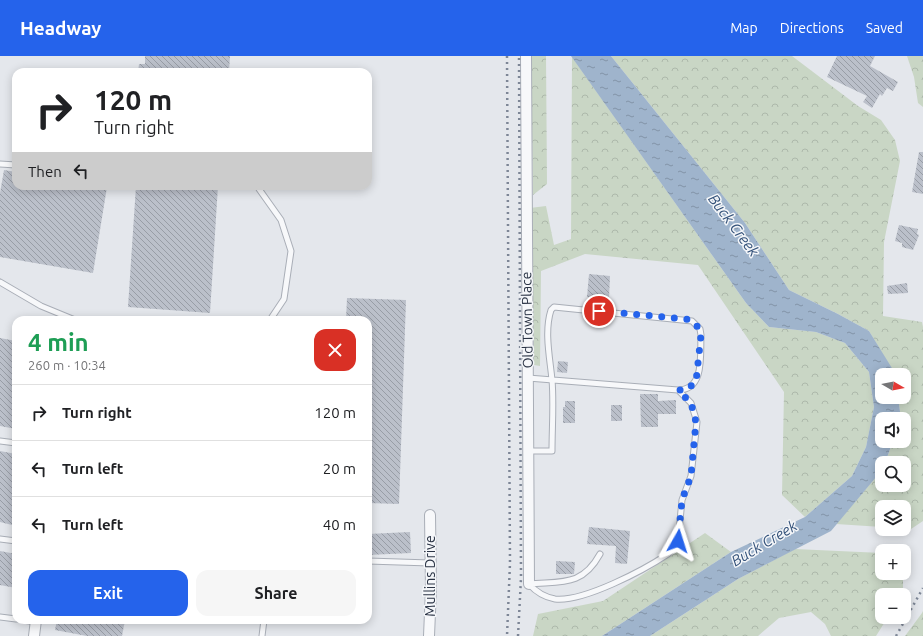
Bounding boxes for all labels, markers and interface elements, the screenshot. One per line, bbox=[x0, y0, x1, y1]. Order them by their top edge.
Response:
text: Headway bbox=[20, 17, 101, 39]
text: Map bbox=[730, 20, 758, 36]
text: Directions bbox=[780, 20, 844, 36]
text: Saved bbox=[866, 20, 903, 36]
icon: right bbox=[28, 84, 80, 136]
text: 120 m bbox=[94, 84, 172, 115]
text: Turn right bbox=[94, 117, 174, 137]
icon: left bbox=[70, 160, 92, 182]
text: Then bbox=[28, 163, 62, 180]
water label: Buck Creek bbox=[705, 191, 763, 260]
street label: Old Town Place bbox=[518, 271, 536, 369]
pin bbox=[582, 294, 616, 328]
icon: arrive bbox=[588, 300, 610, 322]
text: 4 min bbox=[28, 329, 89, 356]
button: close bbox=[314, 329, 356, 371]
text: 260 m · 10:34 bbox=[28, 358, 106, 372]
north arrow bbox=[875, 368, 911, 404]
map controls bbox=[875, 368, 911, 624]
icon: right bbox=[28, 402, 50, 424]
text: Turn right bbox=[62, 404, 132, 421]
text: 120 m bbox=[314, 404, 356, 421]
button: sound bbox=[875, 412, 911, 448]
button: search bbox=[875, 456, 911, 492]
icon: left bbox=[28, 458, 50, 480]
text: Turn left bbox=[62, 460, 123, 477]
text: 20 m bbox=[323, 460, 356, 477]
button: layers bbox=[875, 500, 911, 536]
icon: left bbox=[28, 514, 50, 536]
text: Turn left bbox=[62, 516, 123, 533]
text: 40 m bbox=[323, 516, 356, 533]
water label: Buck Creek bbox=[728, 517, 800, 569]
position arrow bbox=[657, 520, 699, 562]
street label: Mullins Drive bbox=[422, 535, 438, 617]
button: + bbox=[875, 544, 911, 580]
button: Exit bbox=[28, 570, 188, 616]
button: Share bbox=[196, 570, 356, 616]
button: − bbox=[875, 588, 911, 624]

